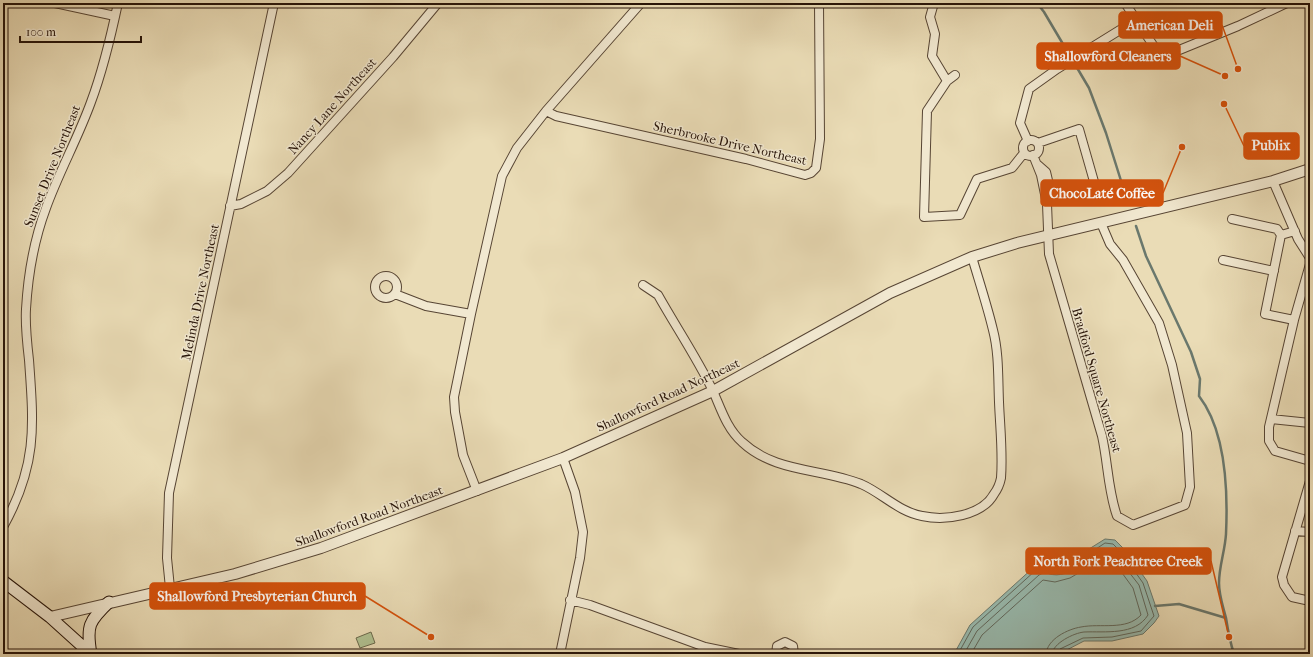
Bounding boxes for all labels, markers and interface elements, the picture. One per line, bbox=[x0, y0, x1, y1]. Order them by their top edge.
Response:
callout: American Deli bbox=[1119, 12, 1222, 38]
text: American Deli bbox=[1126, 17, 1214, 34]
scale bar bbox=[20, 18, 141, 44]
text: 100 m bbox=[26, 25, 56, 39]
callout: Shallowford Cleaners bbox=[1037, 43, 1180, 69]
text: Shallowford Cleaners bbox=[1045, 48, 1172, 65]
street label: Nancy Lane Northeast bbox=[285, 54, 379, 157]
street label: Sunset Drive Northeast bbox=[21, 102, 83, 229]
street label: Sherbrooke Drive Northeast bbox=[652, 118, 808, 168]
callout: Publix bbox=[1244, 133, 1299, 159]
text: Publix bbox=[1252, 137, 1291, 154]
callout: ChocoLaté Coffee bbox=[1041, 180, 1163, 206]
text: ChocoLaté Coffee bbox=[1049, 185, 1155, 202]
street label: Melinda Drive Northeast bbox=[178, 222, 222, 362]
street label: Bradford Square Northeast bbox=[1069, 306, 1125, 454]
street label: Shallowford Road Northeast bbox=[594, 355, 742, 435]
street label: Shallowford Road Northeast bbox=[293, 482, 445, 550]
callout: North Fork Peachtree Creek bbox=[1026, 548, 1211, 574]
text: North Fork Peachtree Creek bbox=[1033, 553, 1203, 570]
callout: Shallowford Presbyterian Church bbox=[150, 583, 365, 609]
text: Shallowford Presbyterian Church bbox=[157, 588, 358, 605]

